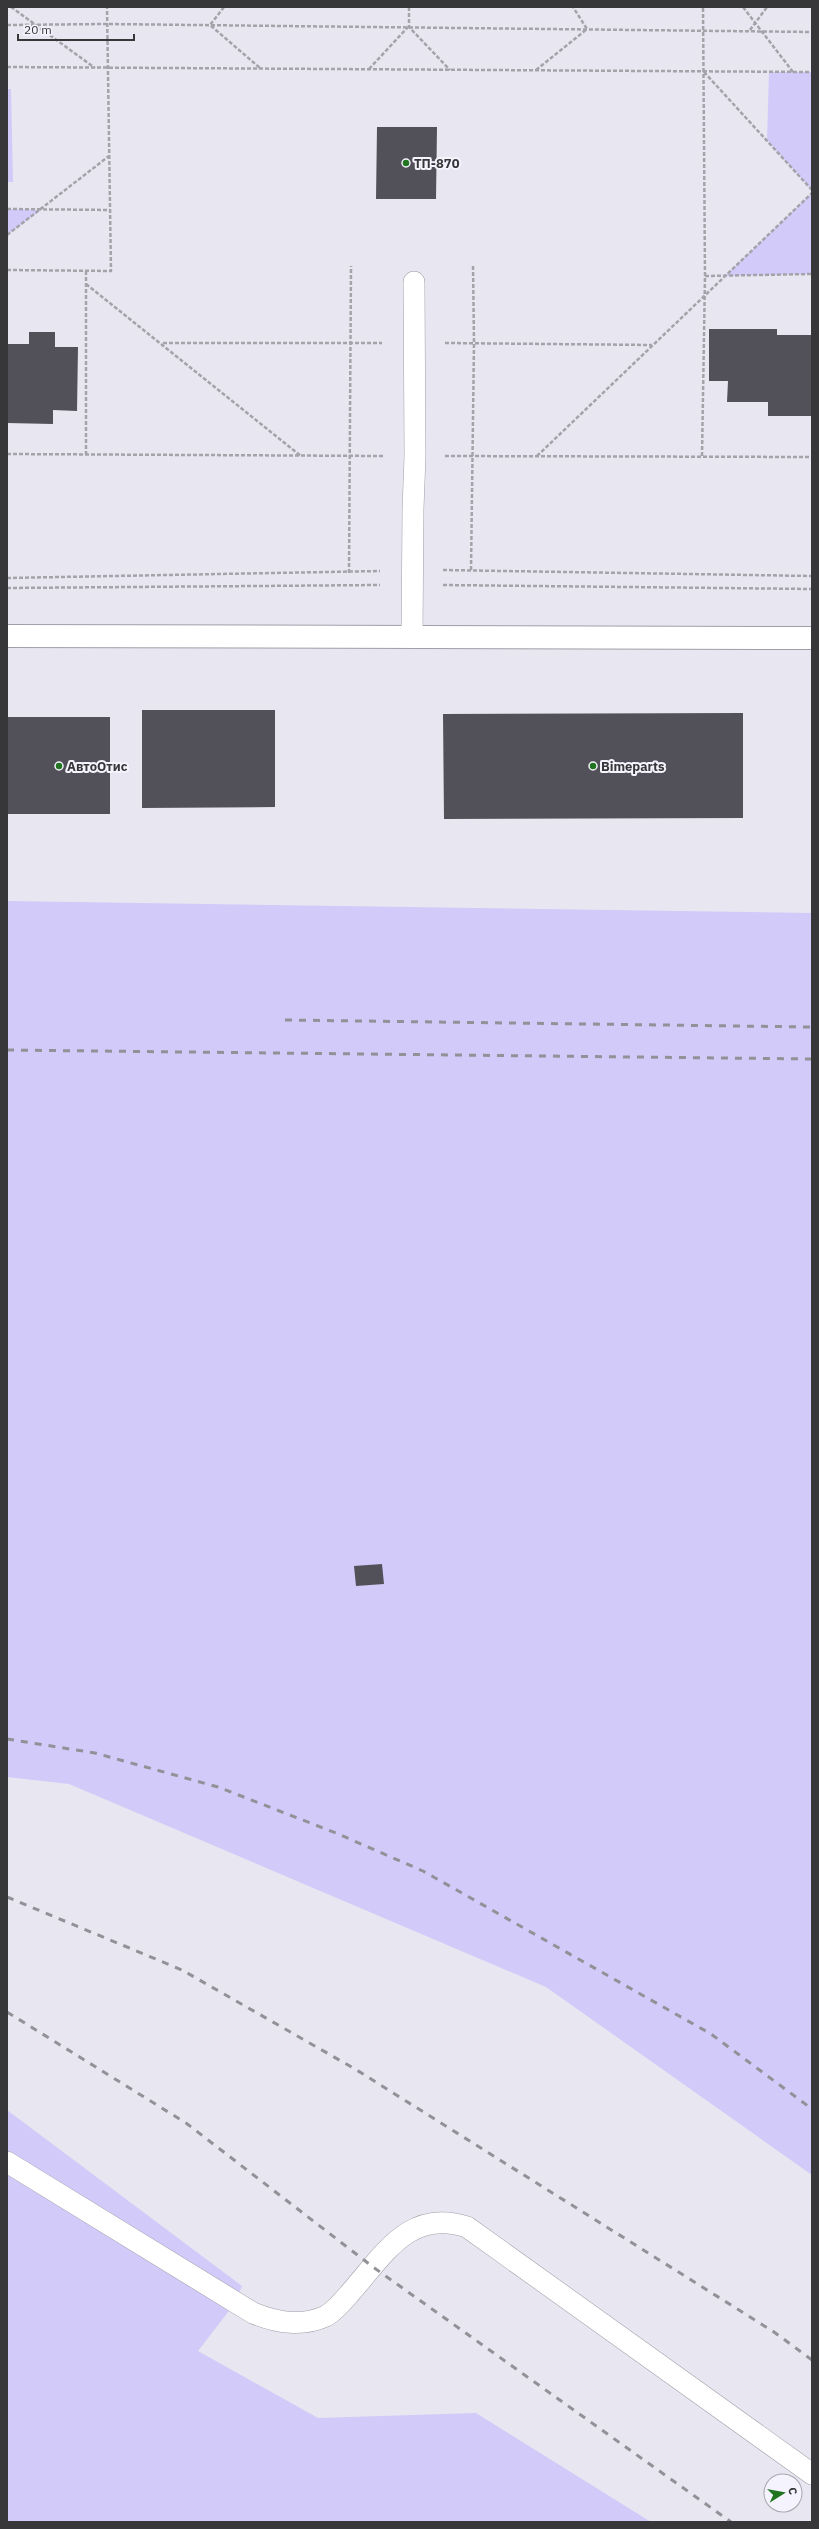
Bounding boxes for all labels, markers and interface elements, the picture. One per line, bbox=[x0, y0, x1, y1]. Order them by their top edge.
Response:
scale bar bbox=[18, 16, 134, 42]
text: 20 m bbox=[24, 22, 52, 37]
place label: ТП-870 bbox=[414, 155, 460, 172]
marker: ТП-870 bbox=[401, 158, 411, 168]
place label: АвтоОтис bbox=[67, 758, 128, 775]
place label: Bimeparts bbox=[601, 758, 665, 775]
marker: АвтоОтис bbox=[54, 761, 64, 771]
marker: Bimeparts bbox=[588, 761, 598, 771]
north arrow bbox=[763, 2473, 803, 2513]
text: С bbox=[785, 2486, 800, 2496]

